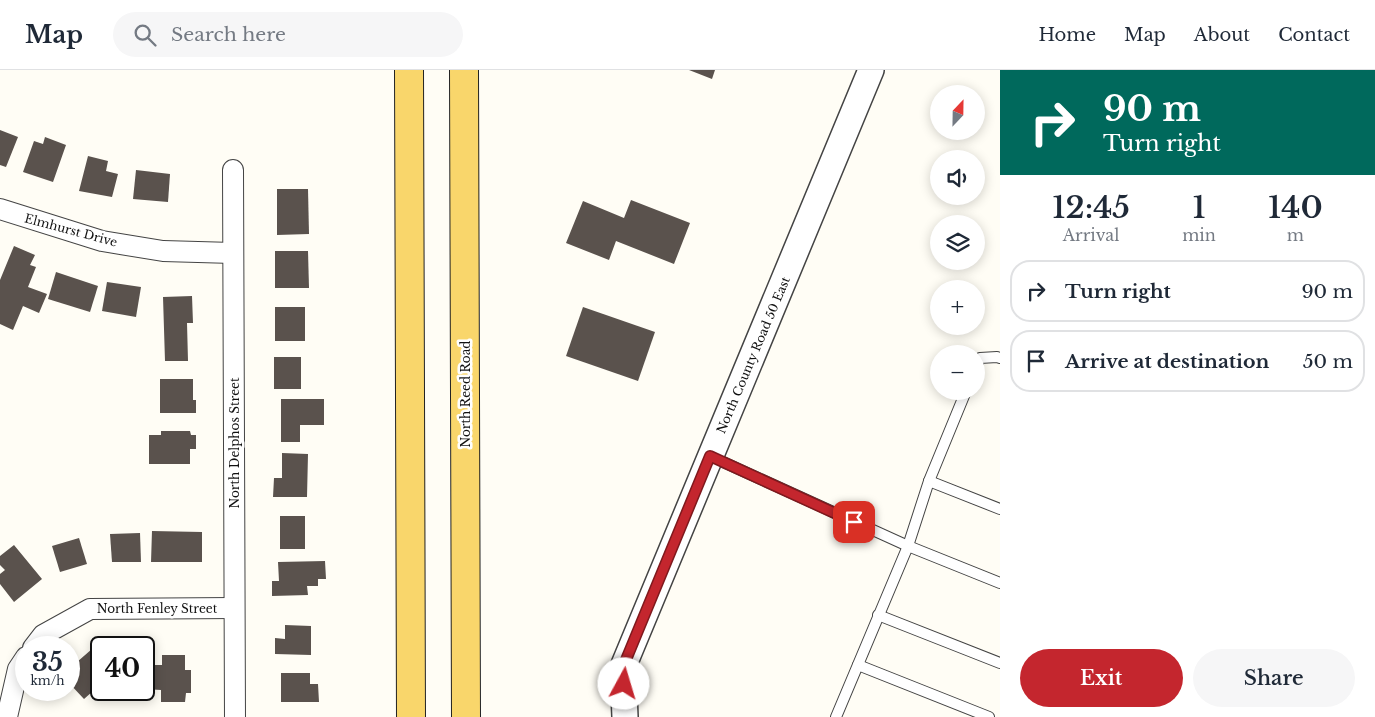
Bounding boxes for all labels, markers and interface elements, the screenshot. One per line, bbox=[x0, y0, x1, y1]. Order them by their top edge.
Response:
search box bbox=[113, 12, 463, 57]
text: Map bbox=[25, 20, 83, 49]
icon: search bbox=[131, 21, 159, 49]
text: Search here bbox=[171, 23, 286, 46]
text: Home bbox=[1038, 24, 1096, 46]
text: Map bbox=[1124, 24, 1166, 46]
text: About bbox=[1194, 24, 1250, 46]
text: Contact bbox=[1278, 24, 1350, 46]
north arrow bbox=[930, 85, 985, 140]
map controls bbox=[930, 85, 985, 400]
text: 90 m bbox=[1103, 87, 1201, 130]
icon: right bbox=[1020, 90, 1085, 155]
text: Turn right bbox=[1103, 130, 1221, 157]
button: sound bbox=[930, 150, 985, 205]
text: 12:45 bbox=[1052, 189, 1130, 226]
text: 1 bbox=[1192, 189, 1206, 226]
text: 140 bbox=[1268, 189, 1323, 226]
street label: Elmhurst Drive bbox=[23, 210, 119, 250]
button: layers bbox=[930, 215, 985, 270]
text: Arrival bbox=[1063, 225, 1119, 245]
text: min bbox=[1182, 225, 1216, 245]
text: m bbox=[1287, 225, 1304, 245]
street label: North County Road 50 East bbox=[713, 274, 793, 436]
icon: right bbox=[1022, 277, 1050, 305]
button: + bbox=[930, 280, 985, 335]
text: Turn right bbox=[1065, 280, 1171, 303]
text: 90 m bbox=[1301, 280, 1353, 303]
street label: North Reed Road bbox=[458, 341, 473, 447]
button: − bbox=[930, 345, 985, 400]
icon: arrive bbox=[1022, 347, 1050, 375]
text: Arrive at destination bbox=[1065, 350, 1269, 373]
text: 50 m bbox=[1303, 350, 1353, 373]
street label: North Delphos Street bbox=[227, 377, 242, 508]
pin bbox=[833, 501, 875, 543]
icon: arrive bbox=[840, 508, 868, 536]
street label: North Fenley Street bbox=[97, 601, 218, 616]
speed limit sign: 40 bbox=[90, 636, 155, 701]
text: 35 bbox=[32, 647, 63, 678]
button: Exit bbox=[1020, 649, 1183, 707]
button: Share bbox=[1193, 649, 1355, 707]
position arrow bbox=[597, 657, 649, 709]
text: km/h bbox=[30, 673, 65, 688]

